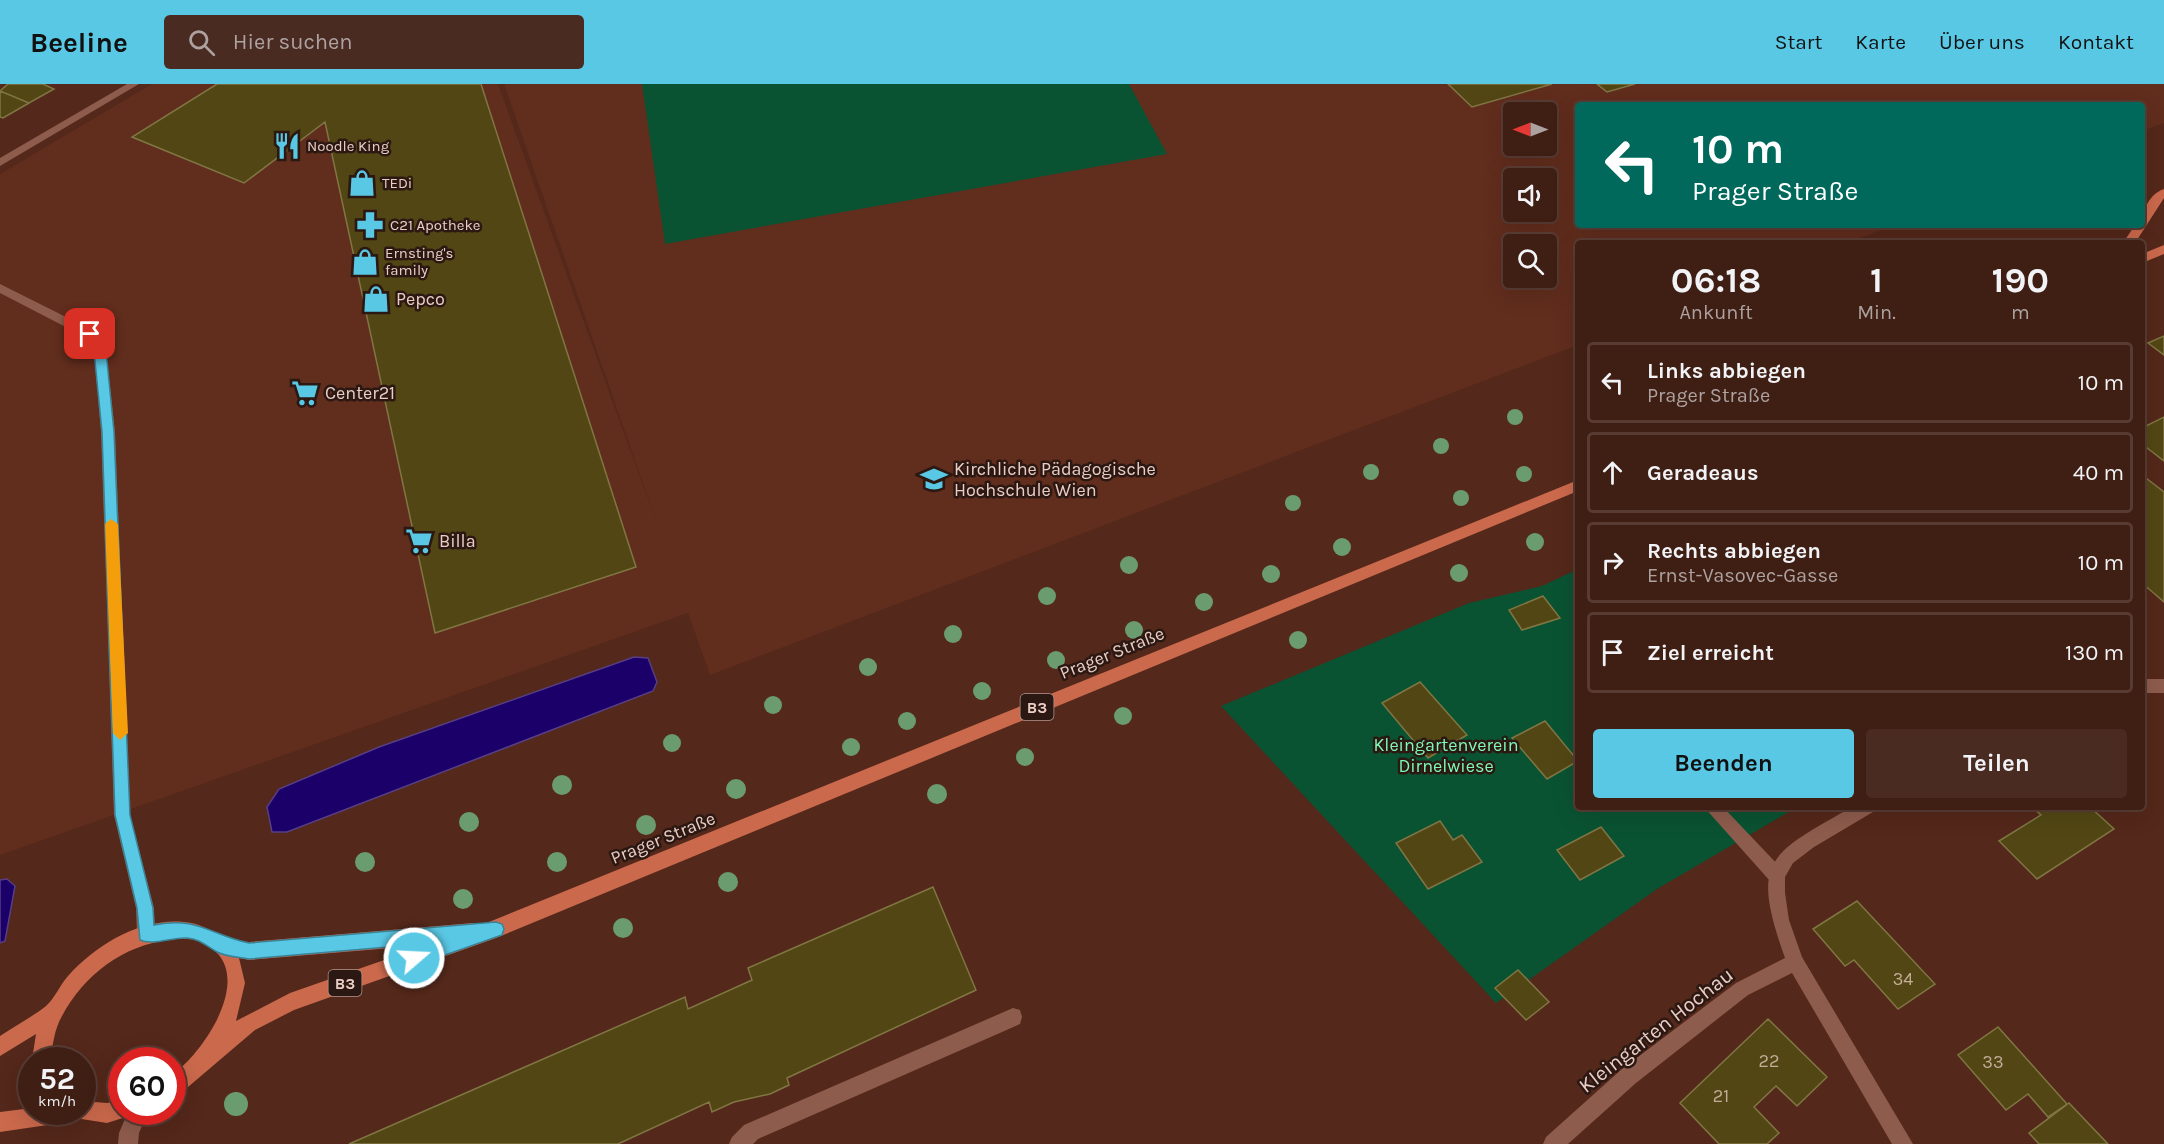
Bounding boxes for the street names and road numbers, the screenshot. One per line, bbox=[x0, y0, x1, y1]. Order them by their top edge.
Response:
street label: Prager Straße bbox=[1056, 622, 1168, 684]
road number: B3 bbox=[1020, 694, 1054, 720]
street label: Prager Straße bbox=[607, 807, 719, 869]
street label: Kleingarten Hochau bbox=[1574, 962, 1738, 1098]
road number: B3 bbox=[328, 970, 362, 996]

